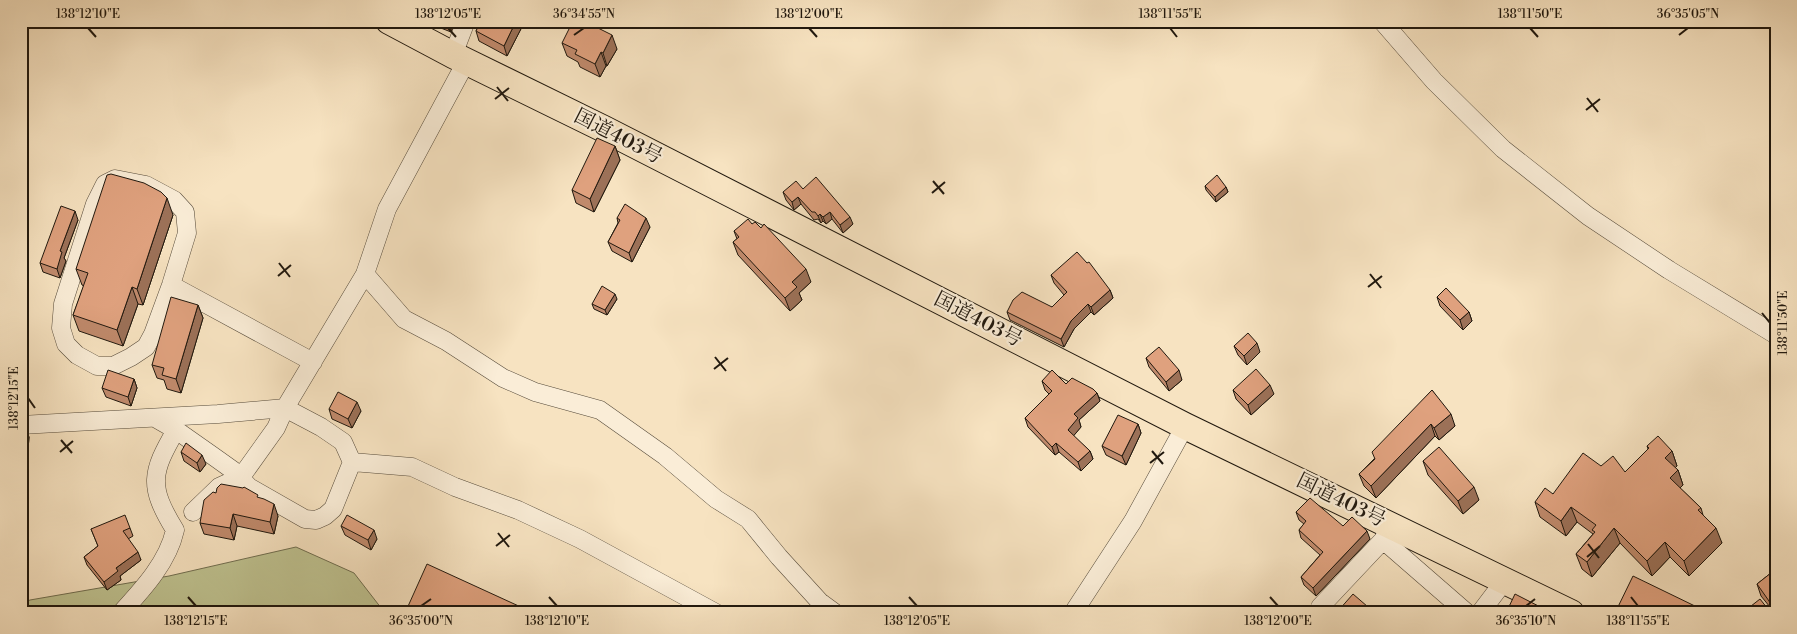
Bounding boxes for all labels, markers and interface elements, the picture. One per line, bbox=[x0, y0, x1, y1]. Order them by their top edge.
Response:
text: 138°12'10"E bbox=[56, 7, 120, 22]
text: 138°12'05"E bbox=[415, 7, 481, 22]
text: 36°34'55"N bbox=[553, 7, 615, 22]
text: 138°12'00"E bbox=[775, 7, 843, 22]
text: 138°11'55"E bbox=[1138, 7, 1202, 22]
text: 138°11'50"E bbox=[1498, 7, 1562, 22]
text: 36°35'05"N bbox=[1657, 7, 1719, 22]
street label: 国道403号 bbox=[569, 104, 667, 170]
street label: 国道403号 bbox=[929, 287, 1027, 353]
text: 138°11'50"E bbox=[1776, 291, 1791, 355]
text: 138°12'15"E bbox=[7, 366, 22, 430]
street label: 国道403号 bbox=[1292, 469, 1390, 533]
text: 138°12'15"E bbox=[164, 614, 228, 629]
text: 36°35'00"N bbox=[389, 614, 453, 629]
text: 138°12'10"E bbox=[525, 614, 589, 629]
text: 138°12'05"E bbox=[884, 614, 950, 629]
text: 138°12'00"E bbox=[1244, 614, 1312, 629]
text: 36°35'10"N bbox=[1496, 614, 1556, 629]
text: 138°11'55"E bbox=[1606, 614, 1670, 629]

